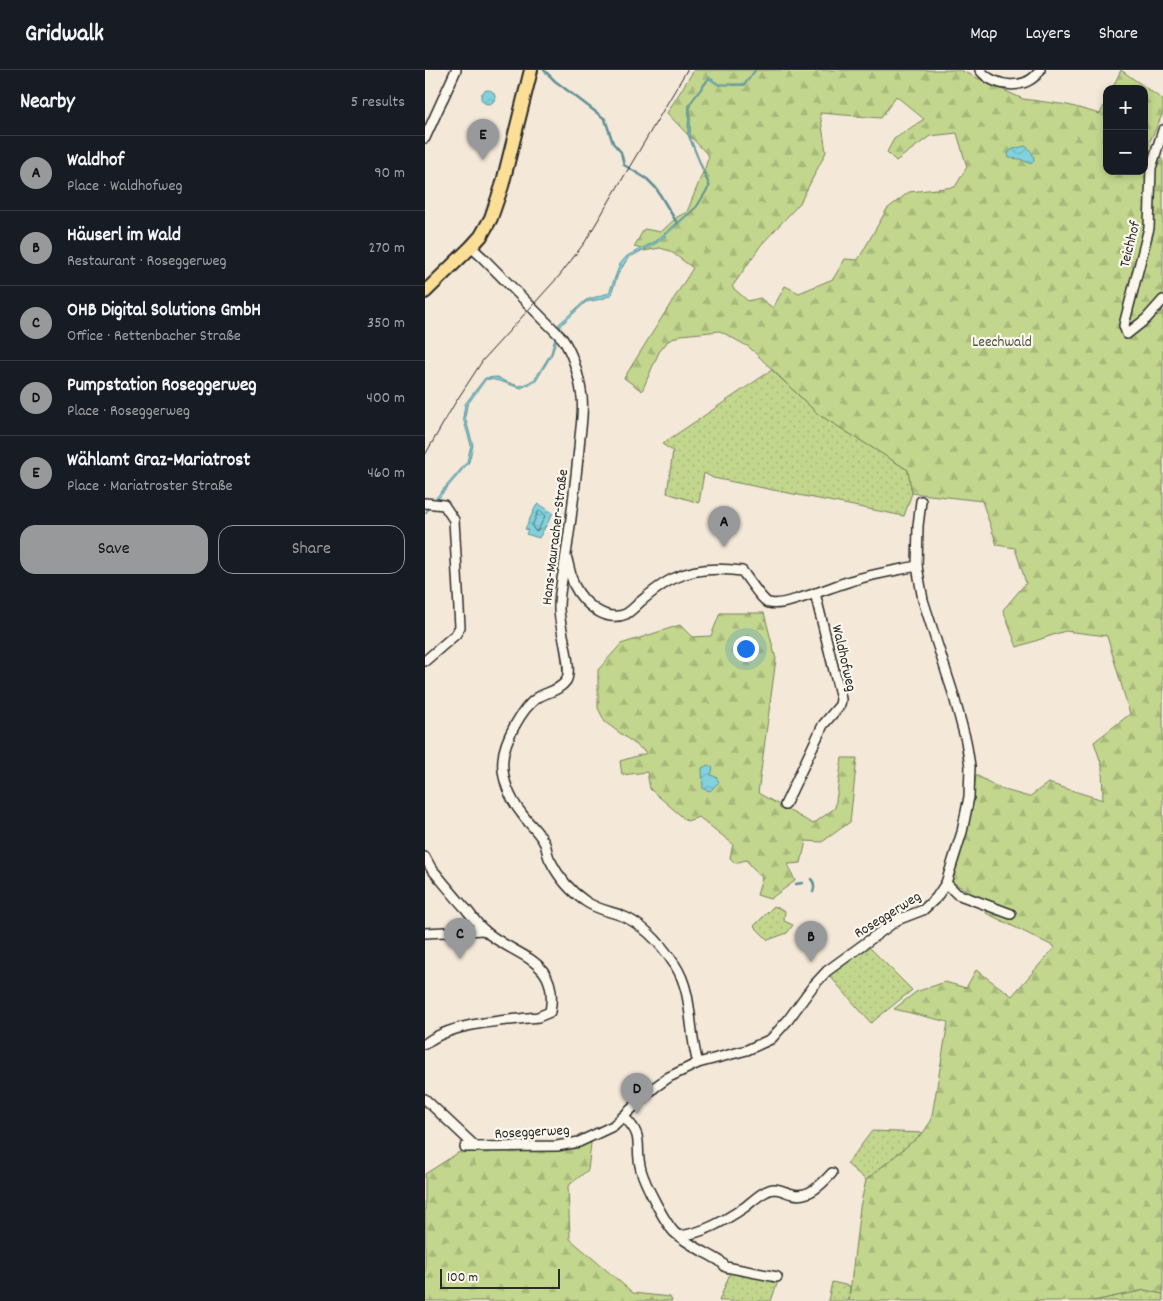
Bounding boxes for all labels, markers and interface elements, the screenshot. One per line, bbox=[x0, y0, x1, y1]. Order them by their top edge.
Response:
text: Gridwalk bbox=[25, 18, 104, 52]
text: Map bbox=[970, 22, 997, 47]
text: Layers bbox=[1025, 22, 1071, 47]
text: Share bbox=[1099, 22, 1138, 47]
map controls bbox=[1103, 85, 1148, 175]
button: + bbox=[1103, 85, 1148, 130]
text: Nearby bbox=[20, 88, 75, 118]
text: 5 results bbox=[351, 91, 405, 114]
pin: E bbox=[467, 119, 499, 160]
button: − bbox=[1103, 130, 1148, 175]
text: Waldhof bbox=[67, 148, 124, 175]
text: A bbox=[32, 162, 40, 185]
text: 90 m bbox=[374, 162, 405, 185]
text: Place · Waldhofweg bbox=[67, 175, 182, 198]
street label: Teichhof bbox=[1115, 218, 1147, 270]
text: Häuserl im Wald bbox=[67, 223, 181, 250]
text: B bbox=[32, 237, 40, 260]
text: 270 m bbox=[369, 237, 405, 260]
text: Restaurant · Roseggerweg bbox=[67, 250, 227, 273]
text: OHB Digital Solutions GmbH bbox=[67, 298, 261, 325]
text: C bbox=[32, 312, 40, 335]
text: 350 m bbox=[367, 312, 405, 335]
text: Office · Rettenbacher Straße bbox=[67, 325, 241, 348]
park label: Leechwald bbox=[972, 332, 1032, 354]
text: Pumpstation Roseggerweg bbox=[67, 373, 257, 400]
text: D bbox=[32, 387, 40, 410]
text: 400 m bbox=[366, 387, 405, 410]
text: Place · Roseggerweg bbox=[67, 400, 190, 423]
text: Wählamt Graz-Mariatrost bbox=[67, 448, 250, 475]
text: E bbox=[32, 462, 40, 485]
text: 460 m bbox=[367, 462, 405, 485]
street label: Hans-Mauracher-Straße bbox=[537, 468, 575, 606]
text: Place · Mariatroster Straße bbox=[67, 475, 233, 498]
pin: A bbox=[708, 506, 740, 547]
button: Save bbox=[20, 525, 208, 574]
button: Share bbox=[218, 525, 405, 574]
street label: Waldhofweg bbox=[825, 623, 861, 694]
your location bbox=[733, 636, 759, 662]
street label: Roseggerweg bbox=[850, 886, 926, 945]
pin: C bbox=[444, 918, 476, 959]
pin: B bbox=[795, 921, 827, 962]
pin: D bbox=[621, 1073, 653, 1114]
street label: Roseggerweg bbox=[494, 1120, 570, 1146]
scale bar bbox=[440, 1266, 560, 1289]
text: 100 m bbox=[447, 1268, 478, 1288]

